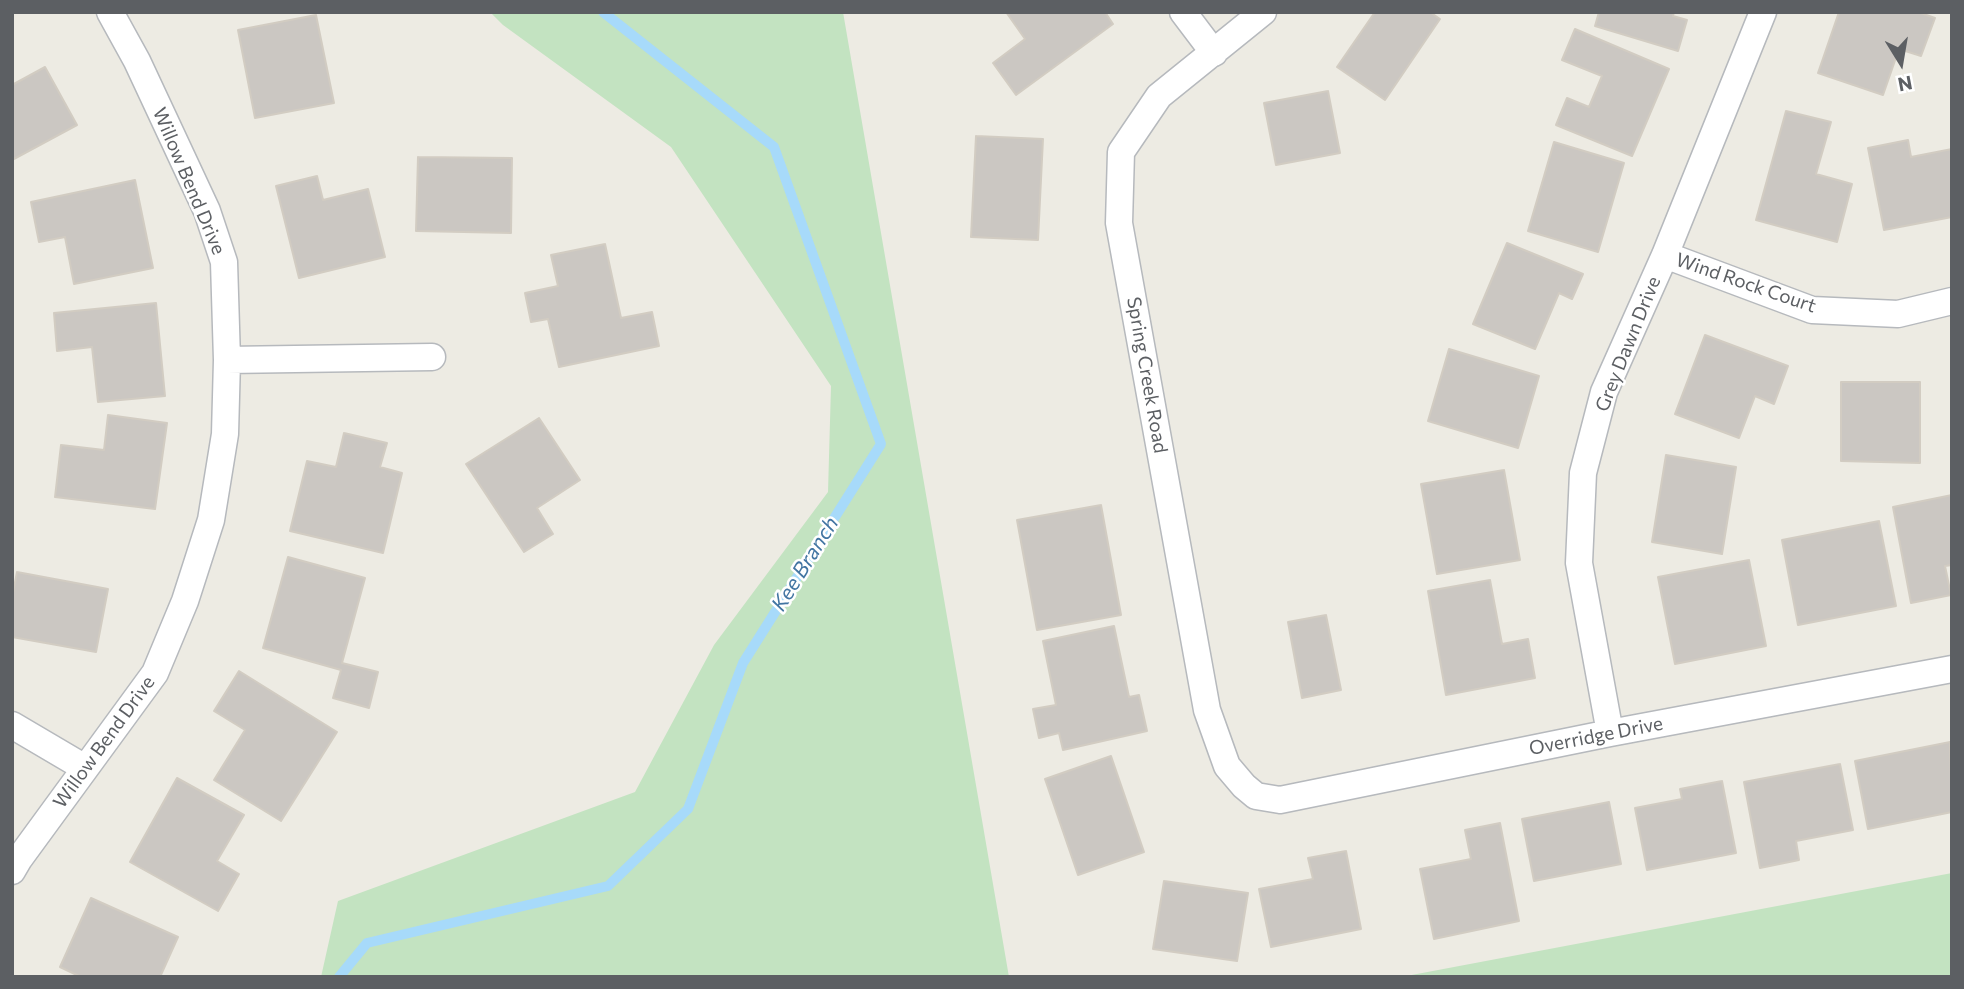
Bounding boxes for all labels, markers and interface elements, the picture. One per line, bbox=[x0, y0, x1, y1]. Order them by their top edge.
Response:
north arrow bbox=[1866, 28, 1936, 98]
text: N bbox=[1896, 71, 1914, 97]
street label: Willow Bend Drive bbox=[148, 104, 230, 258]
street label: Wind Rock Court bbox=[1673, 248, 1819, 318]
street label: Grey Dawn Drive bbox=[1590, 273, 1666, 415]
street label: Spring Creek Road bbox=[1122, 295, 1172, 455]
water label: Kee Branch bbox=[766, 512, 844, 616]
street label: Willow Bend Drive bbox=[49, 672, 159, 812]
street label: Overridge Drive bbox=[1527, 712, 1665, 760]

